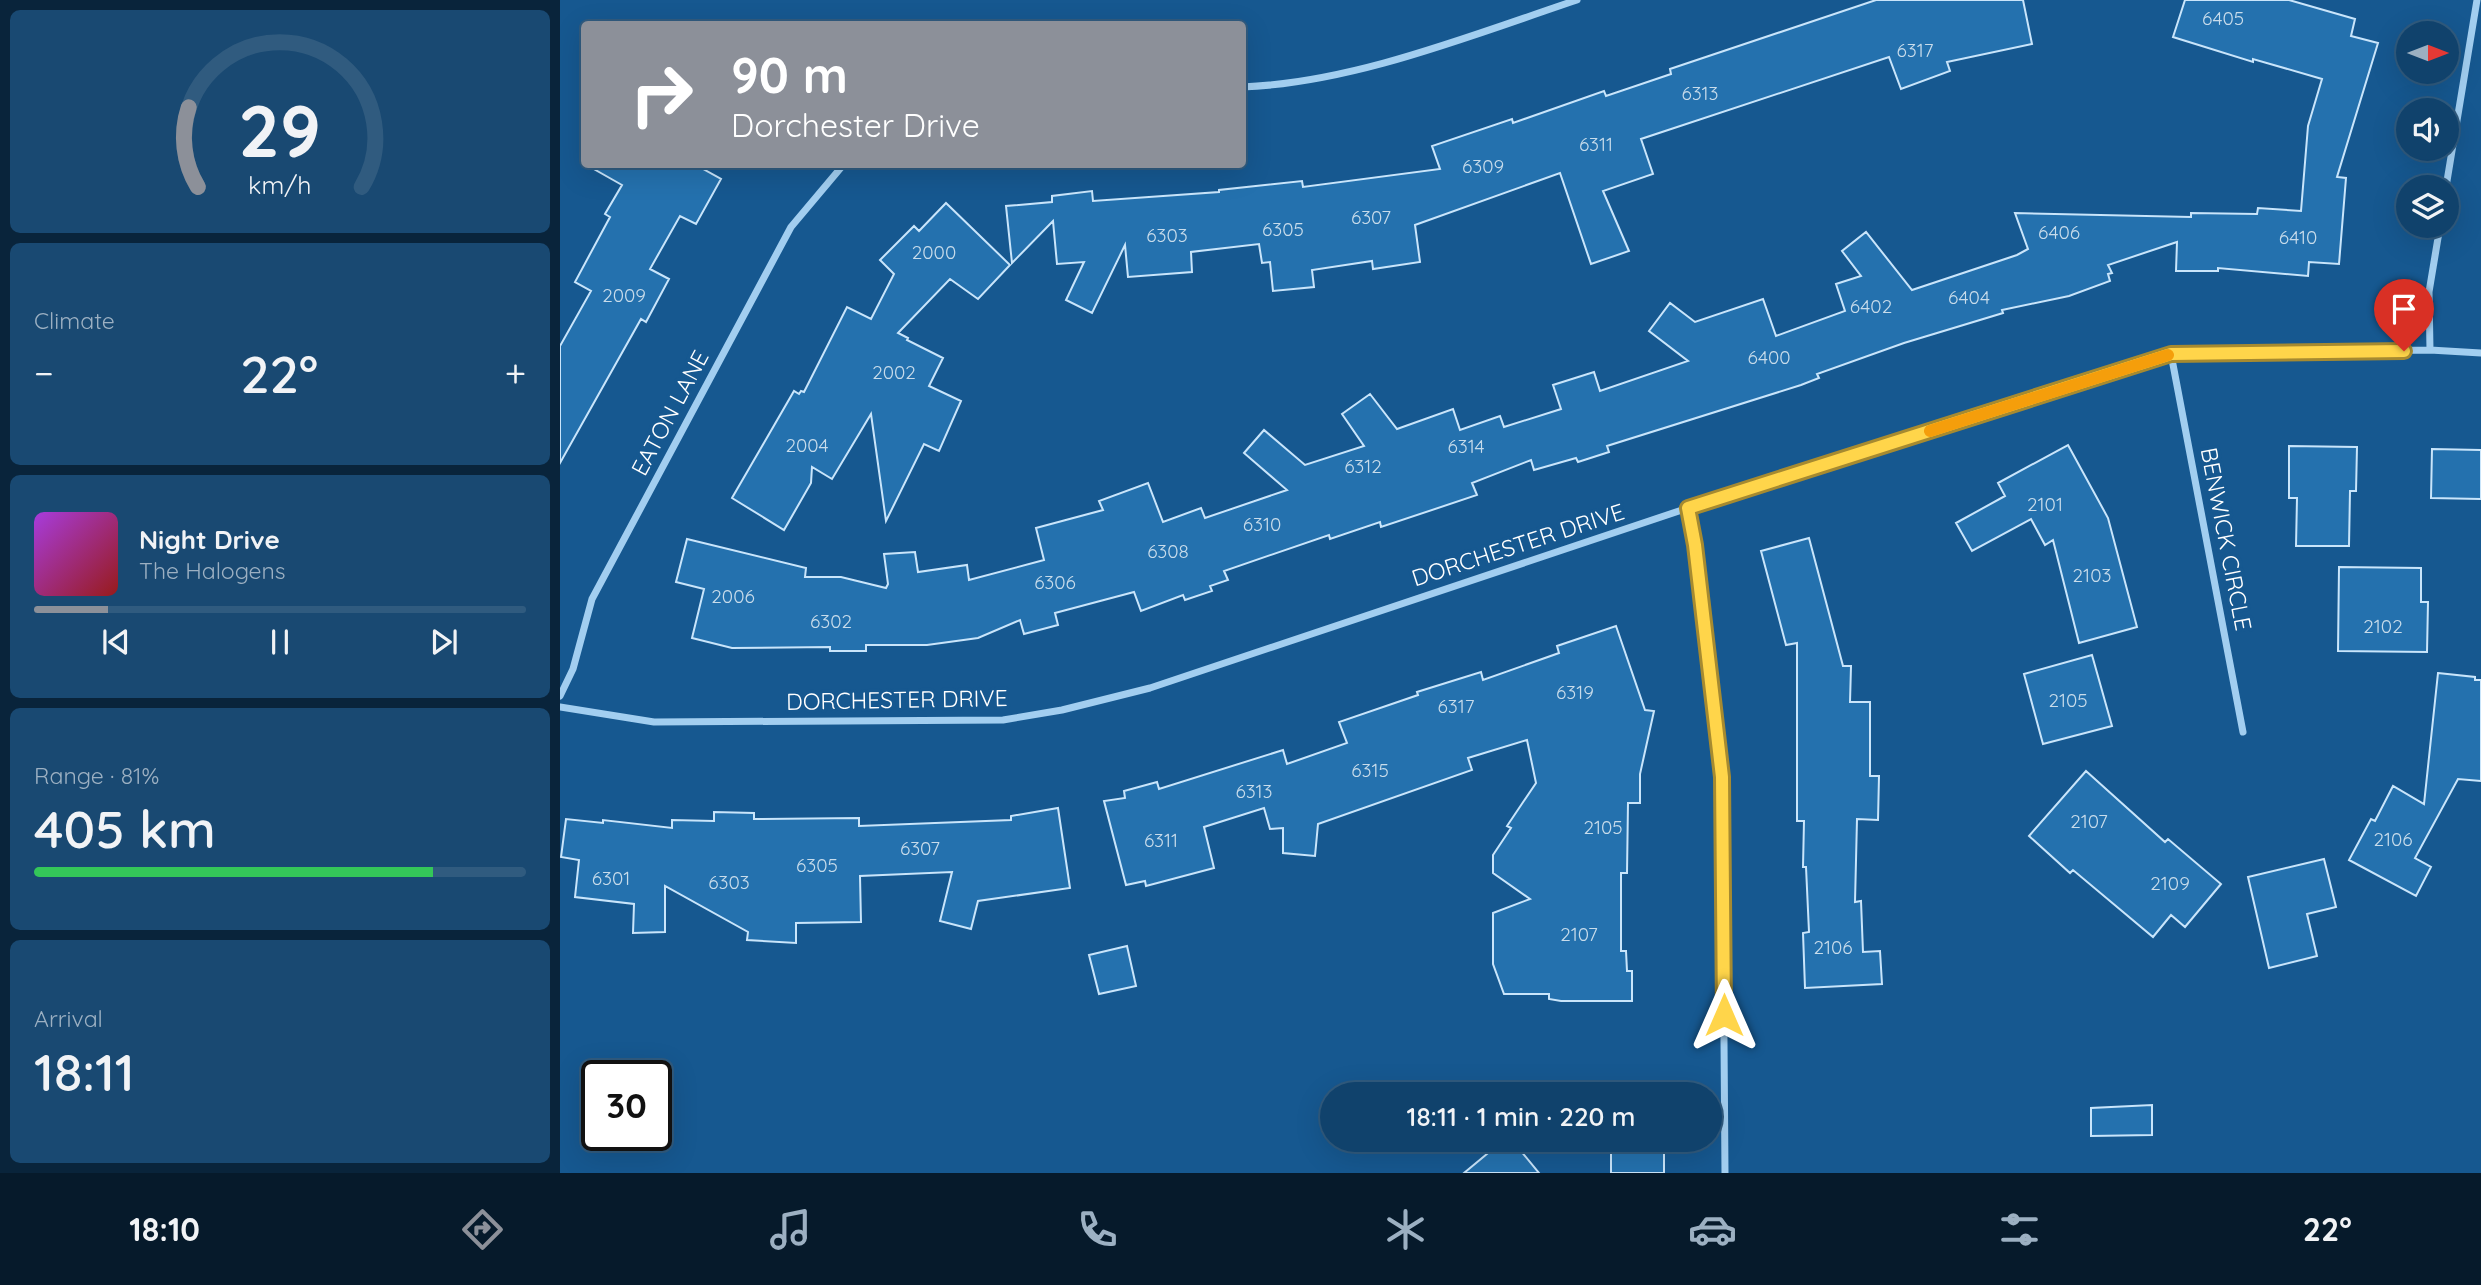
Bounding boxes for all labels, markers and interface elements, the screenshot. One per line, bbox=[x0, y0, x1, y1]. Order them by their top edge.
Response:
house number: 6405 bbox=[2202, 6, 2244, 30]
north arrow bbox=[2396, 21, 2459, 84]
map controls bbox=[2396, 21, 2459, 238]
house number: 6317 bbox=[1897, 38, 1934, 62]
text: 90 m bbox=[731, 44, 848, 105]
icon: right bbox=[616, 49, 707, 140]
house number: 6313 bbox=[1681, 81, 1719, 105]
text: 29 bbox=[239, 85, 321, 176]
button: sound bbox=[2396, 98, 2459, 161]
text: Dorchester Drive bbox=[731, 105, 980, 145]
house number: 6311 bbox=[1579, 132, 1613, 156]
house number: 6309 bbox=[1462, 154, 1504, 178]
text: km/h bbox=[248, 169, 312, 200]
button: layers bbox=[2396, 175, 2459, 238]
house number: 6307 bbox=[1351, 205, 1391, 229]
house number: 6305 bbox=[1262, 217, 1304, 241]
house number: 6406 bbox=[2038, 220, 2080, 244]
house number: 6303 bbox=[1146, 223, 1188, 247]
house number: 6410 bbox=[2279, 225, 2317, 249]
house number: 2000 bbox=[912, 240, 956, 264]
pin bbox=[2374, 279, 2434, 351]
house number: 2009 bbox=[602, 283, 646, 307]
house number: 6404 bbox=[1948, 285, 1990, 309]
icon: arrive bbox=[2385, 290, 2423, 328]
house number: 6402 bbox=[1850, 294, 1892, 318]
text: Climate bbox=[34, 306, 115, 335]
text: 22° bbox=[240, 341, 318, 406]
street label: EATON LANE bbox=[624, 345, 715, 480]
house number: 6400 bbox=[1747, 345, 1791, 369]
text: − bbox=[34, 349, 54, 397]
text: + bbox=[505, 349, 526, 397]
house number: 2002 bbox=[872, 360, 916, 384]
house number: 2004 bbox=[785, 433, 829, 457]
house number: 6314 bbox=[1448, 434, 1484, 458]
street label: BENWICK CIRCLE bbox=[2195, 445, 2258, 633]
house number: 6312 bbox=[1344, 454, 1382, 478]
house number: 2101 bbox=[2027, 492, 2063, 516]
street label: DORCHESTER DRIVE bbox=[1408, 496, 1628, 593]
house number: 6310 bbox=[1243, 512, 1281, 536]
text: Night Drive bbox=[139, 523, 280, 556]
house number: 6308 bbox=[1147, 539, 1189, 563]
text: The Halogens bbox=[139, 556, 286, 585]
house number: 2103 bbox=[2073, 563, 2111, 587]
house number: 6306 bbox=[1034, 570, 1076, 594]
house number: 2006 bbox=[711, 584, 755, 608]
house number: 6302 bbox=[810, 609, 852, 633]
house number: 2102 bbox=[2363, 614, 2403, 638]
icon: previous bbox=[97, 623, 135, 661]
icon: pause bbox=[261, 623, 299, 661]
icon: next bbox=[425, 623, 463, 661]
house number: 6319 bbox=[1556, 680, 1594, 704]
street label: DORCHESTER DRIVE bbox=[786, 683, 1008, 716]
house number: 2105 bbox=[2048, 688, 2088, 712]
house number: 6317 bbox=[1438, 694, 1475, 718]
house number: 6315 bbox=[1351, 758, 1389, 782]
text: Range · 81% bbox=[34, 761, 159, 790]
house number: 6313 bbox=[1235, 779, 1273, 803]
text: 405 km bbox=[34, 796, 216, 861]
house number: 2107 bbox=[2070, 809, 2108, 833]
house number: 2105 bbox=[1583, 815, 1623, 839]
house number: 2106 bbox=[2373, 827, 2413, 851]
house number: 6311 bbox=[1144, 828, 1178, 852]
house number: 6307 bbox=[900, 836, 940, 860]
house number: 6305 bbox=[796, 853, 838, 877]
house number: 6301 bbox=[592, 866, 630, 890]
house number: 6303 bbox=[708, 870, 750, 894]
house number: 2109 bbox=[2150, 871, 2190, 895]
house number: 2107 bbox=[1560, 922, 1598, 946]
house number: 2106 bbox=[1813, 935, 1853, 959]
position arrow bbox=[1687, 978, 1761, 1052]
text: Arrival bbox=[34, 1004, 103, 1033]
text: 18:11 bbox=[34, 1039, 135, 1104]
speed limit sign: 30 bbox=[581, 1060, 672, 1151]
text: 18:11 · 1 min · 220 m bbox=[1406, 1100, 1636, 1133]
icon: directions bbox=[458, 1205, 507, 1254]
icon: music bbox=[766, 1205, 815, 1254]
icon: phone bbox=[1073, 1205, 1122, 1254]
icon: climate bbox=[1381, 1205, 1430, 1254]
icon: car bbox=[1688, 1205, 1737, 1254]
icon: filters bbox=[1995, 1205, 2044, 1254]
text: 18:10 bbox=[129, 1209, 200, 1249]
text: 22° bbox=[2303, 1209, 2352, 1249]

